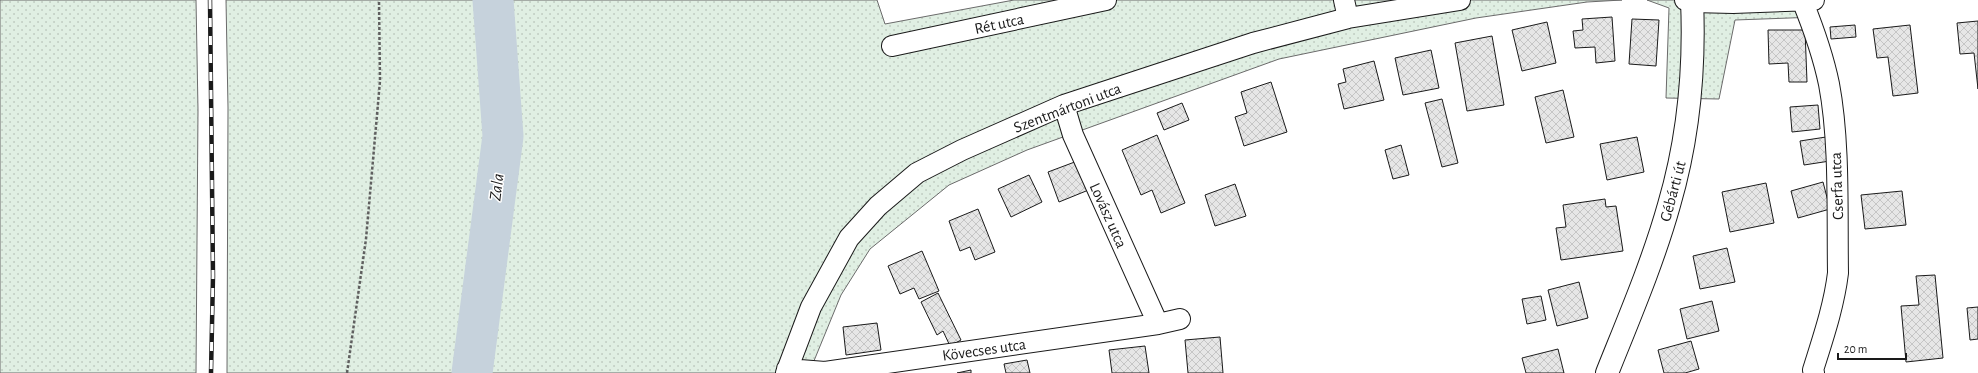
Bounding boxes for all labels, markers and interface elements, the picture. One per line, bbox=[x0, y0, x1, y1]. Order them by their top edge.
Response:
street label: Rét utca bbox=[973, 11, 1025, 37]
street label: Szentmártoni utca bbox=[1011, 80, 1123, 136]
street label: Cserfa utca bbox=[1828, 152, 1846, 220]
street label: Gébárti út bbox=[1657, 159, 1689, 223]
water label: Zala bbox=[486, 173, 507, 202]
street label: Lovász utca bbox=[1087, 180, 1130, 250]
scale bar bbox=[1838, 335, 1906, 361]
street label: Kövecses utca bbox=[941, 336, 1027, 364]
text: 20 m bbox=[1844, 343, 1867, 355]

